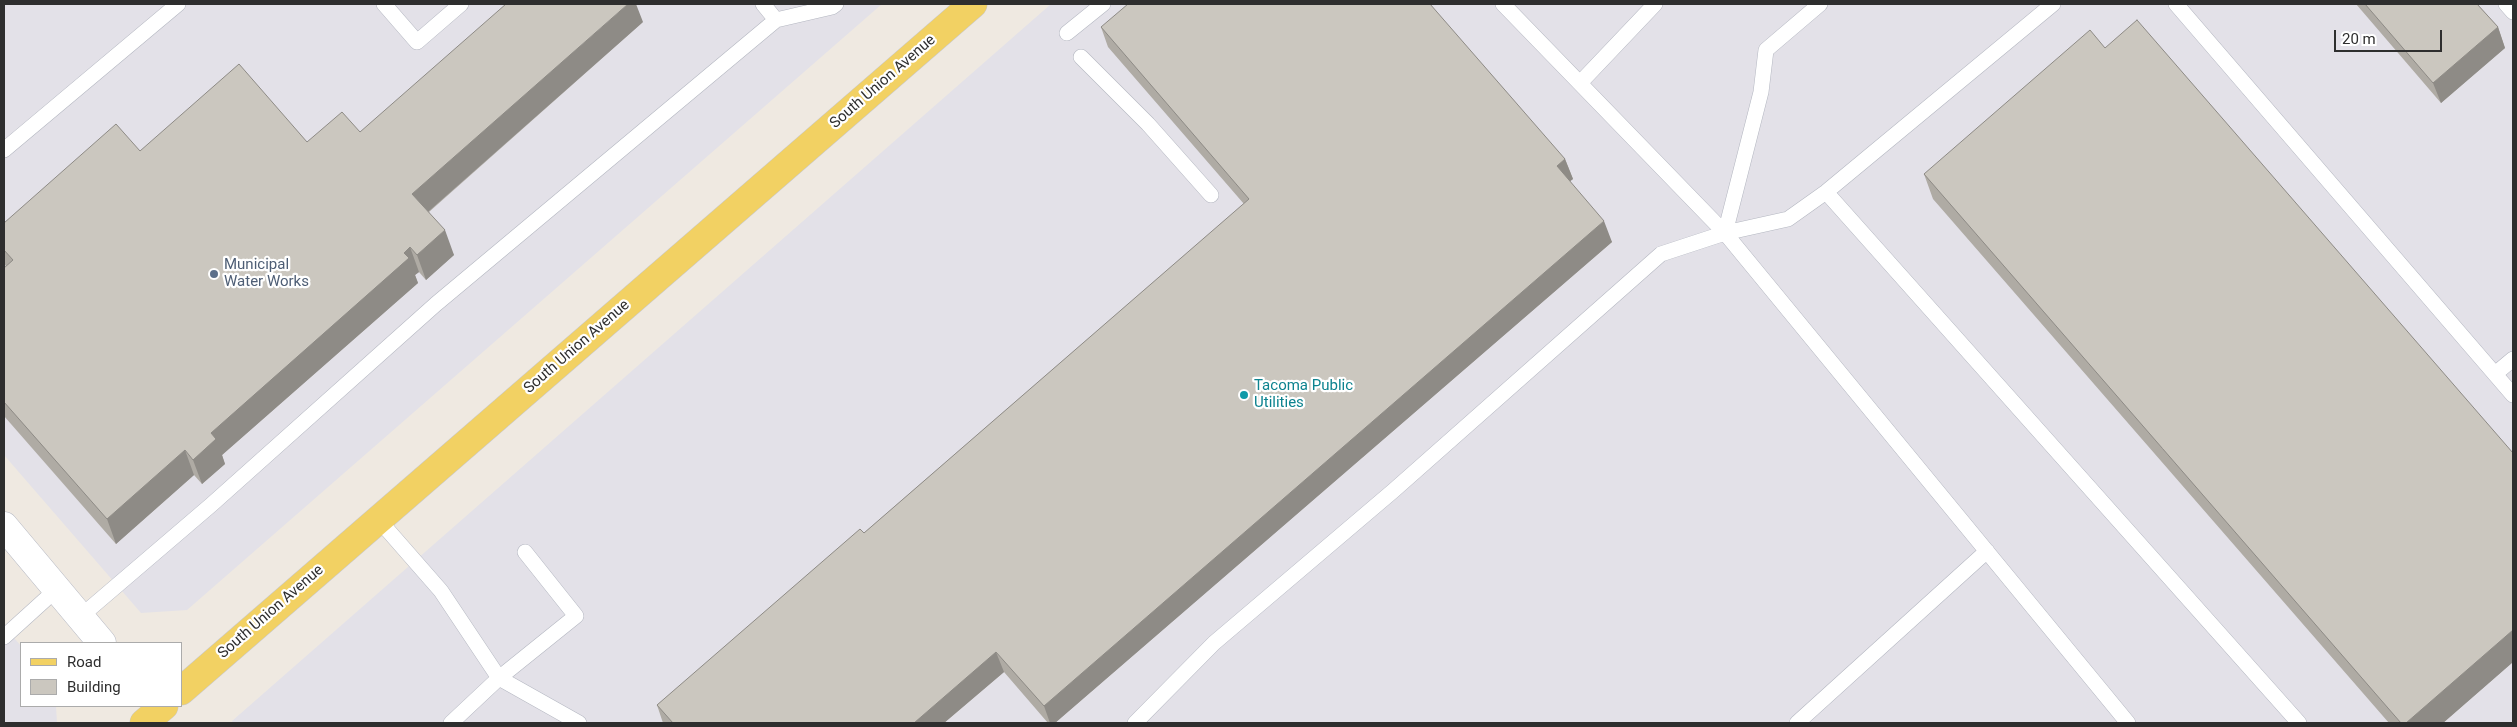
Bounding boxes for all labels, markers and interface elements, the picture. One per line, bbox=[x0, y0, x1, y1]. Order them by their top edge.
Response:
scale bar bbox=[2337, 20, 2444, 52]
text: 20 m bbox=[2342, 30, 2376, 48]
street label: South Union Avenue bbox=[827, 31, 939, 133]
place label: Municipal Water Works bbox=[224, 256, 309, 291]
marker: Municipal Water Works bbox=[208, 268, 220, 280]
street label: South Union Avenue bbox=[521, 296, 633, 398]
place label: Tacoma Public Utilities bbox=[1254, 377, 1353, 412]
marker: Tacoma Public Utilities bbox=[1238, 389, 1250, 401]
street label: South Union Avenue bbox=[215, 561, 327, 663]
legend bbox=[20, 642, 182, 707]
text: Road bbox=[67, 653, 101, 671]
text: Building bbox=[67, 678, 121, 696]

